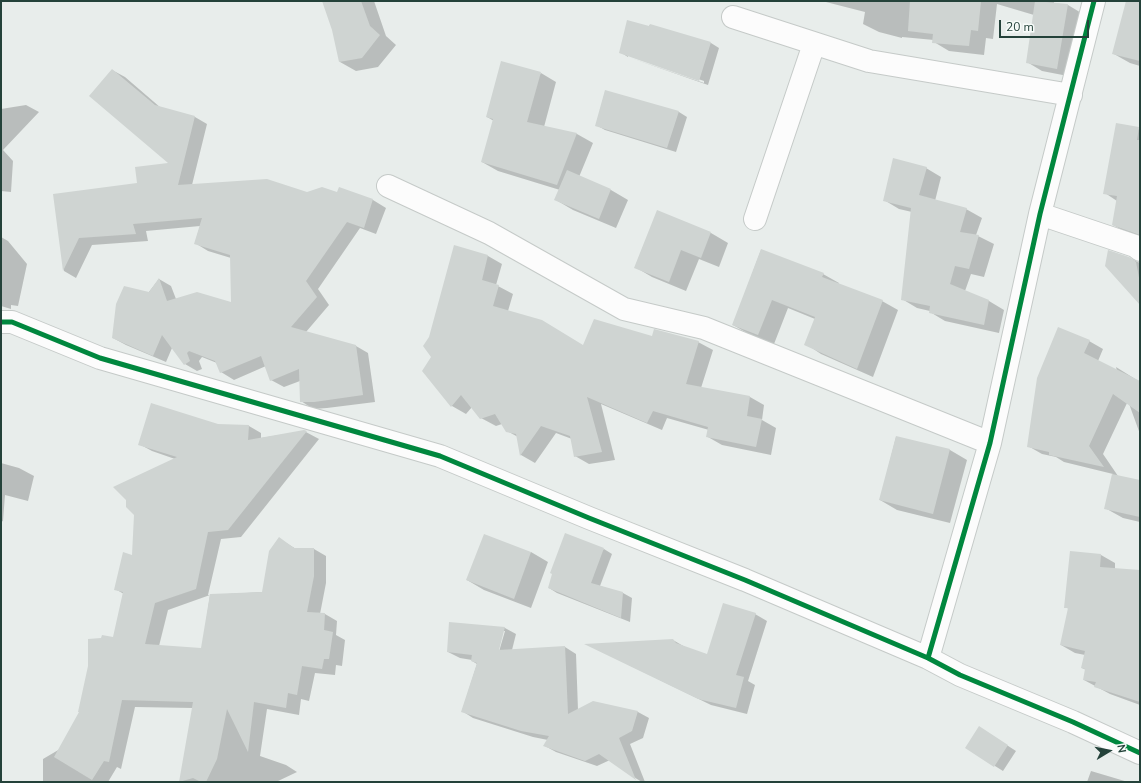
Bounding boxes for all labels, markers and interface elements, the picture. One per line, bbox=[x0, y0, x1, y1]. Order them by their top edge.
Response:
scale bar bbox=[1001, 12, 1091, 38]
text: 20 m bbox=[1006, 19, 1034, 35]
north arrow bbox=[1089, 731, 1129, 771]
text: N bbox=[1113, 743, 1129, 754]

